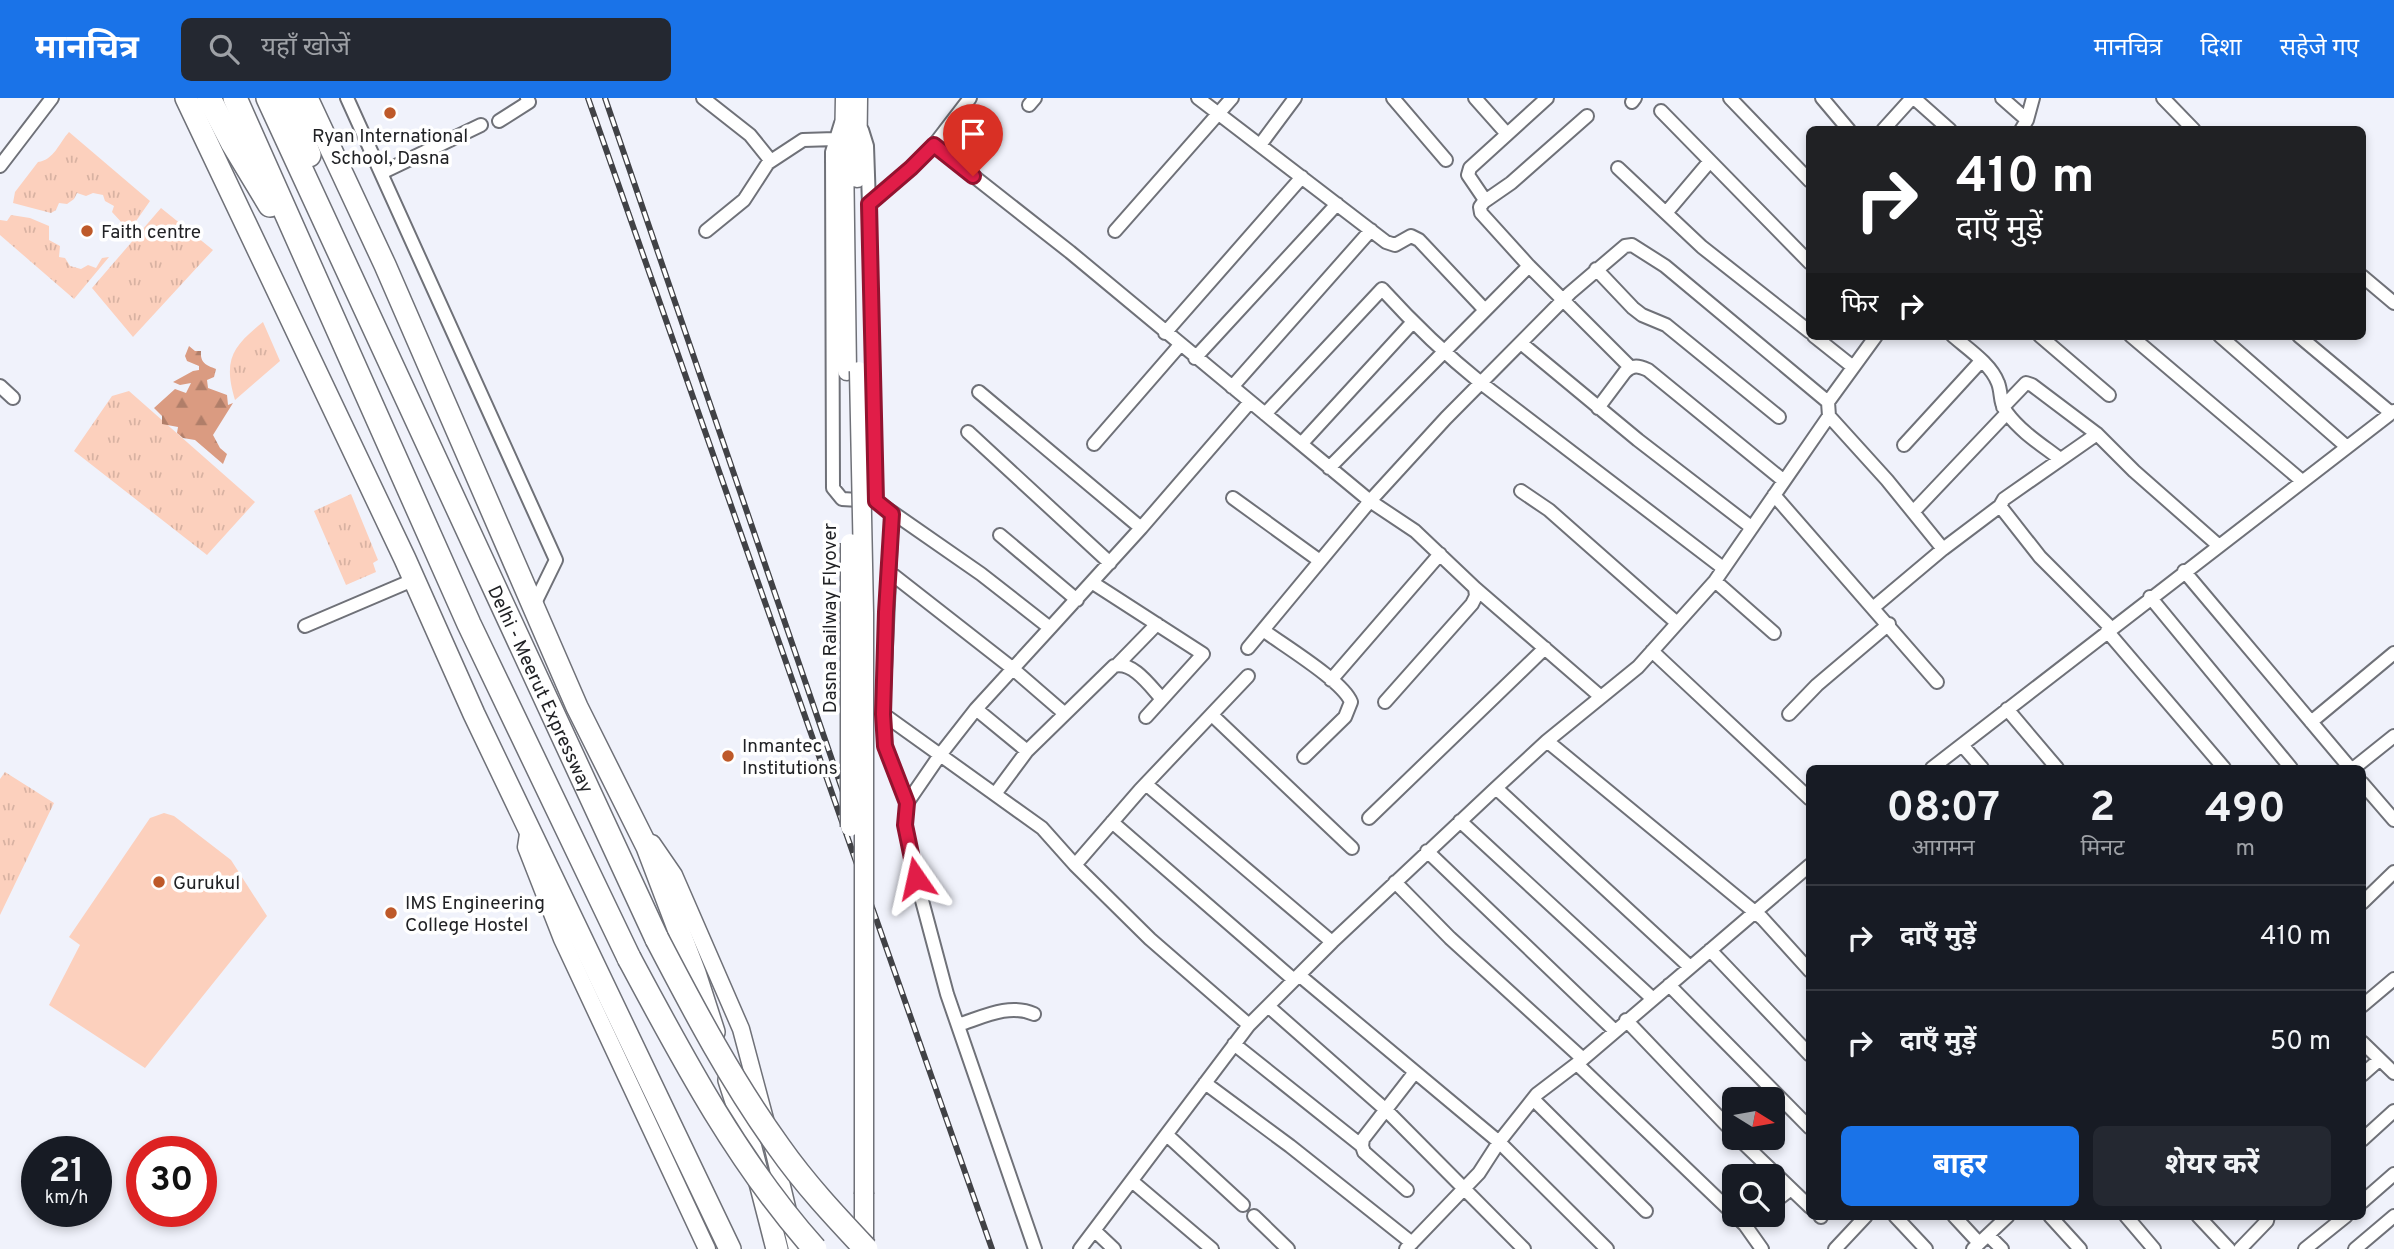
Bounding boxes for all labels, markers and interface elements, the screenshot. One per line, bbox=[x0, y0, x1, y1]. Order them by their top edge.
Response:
search box bbox=[181, 18, 671, 81]
text: मानचित्र bbox=[35, 29, 139, 71]
icon: search bbox=[205, 30, 243, 68]
text: यहाँ खोजें bbox=[261, 32, 350, 65]
text: मानचित्र bbox=[2094, 34, 2162, 64]
text: दिशा bbox=[2200, 34, 2242, 64]
text: सहेजे गए bbox=[2280, 34, 2359, 64]
pin bbox=[943, 104, 1003, 176]
marker: Ryan International School, Dasna bbox=[382, 105, 398, 121]
icon: arrive bbox=[954, 115, 992, 153]
place label: Ryan International School, Dasna bbox=[312, 125, 468, 171]
text: 410 m bbox=[1956, 148, 2094, 210]
icon: right bbox=[1841, 154, 1932, 245]
text: दाएँ मुड़ें bbox=[1956, 210, 2043, 250]
place label: Faith centre bbox=[101, 221, 201, 245]
marker: Faith centre bbox=[79, 223, 95, 239]
icon: right bbox=[1892, 287, 1930, 325]
text: फिर bbox=[1841, 289, 1878, 322]
street label: Dasna Railway Flyover bbox=[819, 522, 843, 713]
street label: Delhi - Meerut Expressway bbox=[481, 582, 598, 797]
place label: Inmantec Institutions bbox=[742, 735, 838, 781]
marker: Inmantec Institutions bbox=[720, 748, 736, 764]
text: 08:07 bbox=[1886, 783, 2000, 836]
text: 2 bbox=[2090, 783, 2115, 836]
text: 490 bbox=[2205, 784, 2286, 837]
text: आगमन bbox=[1912, 835, 1975, 864]
text: मिनट bbox=[2080, 835, 2125, 864]
text: m bbox=[2235, 835, 2255, 864]
position arrow bbox=[879, 841, 953, 915]
place label: Gurukul bbox=[173, 872, 240, 896]
marker: Gurukul bbox=[151, 874, 167, 890]
place label: IMS Engineering College Hostel bbox=[405, 892, 545, 938]
marker: IMS Engineering College Hostel bbox=[383, 905, 399, 921]
icon: right bbox=[1841, 919, 1879, 957]
text: दाएँ मुड़ें bbox=[1900, 921, 1976, 954]
text: 410 m bbox=[2260, 921, 2331, 954]
icon: right bbox=[1841, 1024, 1879, 1062]
text: दाएँ मुड़ें bbox=[1900, 1026, 1976, 1059]
text: 50 m bbox=[2270, 1026, 2331, 1059]
north arrow bbox=[1722, 1087, 1785, 1150]
map controls bbox=[1722, 1087, 1785, 1227]
button: बाहर bbox=[1841, 1126, 2079, 1206]
button: शेयर करें bbox=[2093, 1126, 2331, 1206]
speed limit sign: 30 bbox=[126, 1136, 217, 1227]
text: 21 bbox=[49, 1150, 84, 1194]
button: search bbox=[1722, 1164, 1785, 1227]
text: km/h bbox=[45, 1187, 88, 1210]

